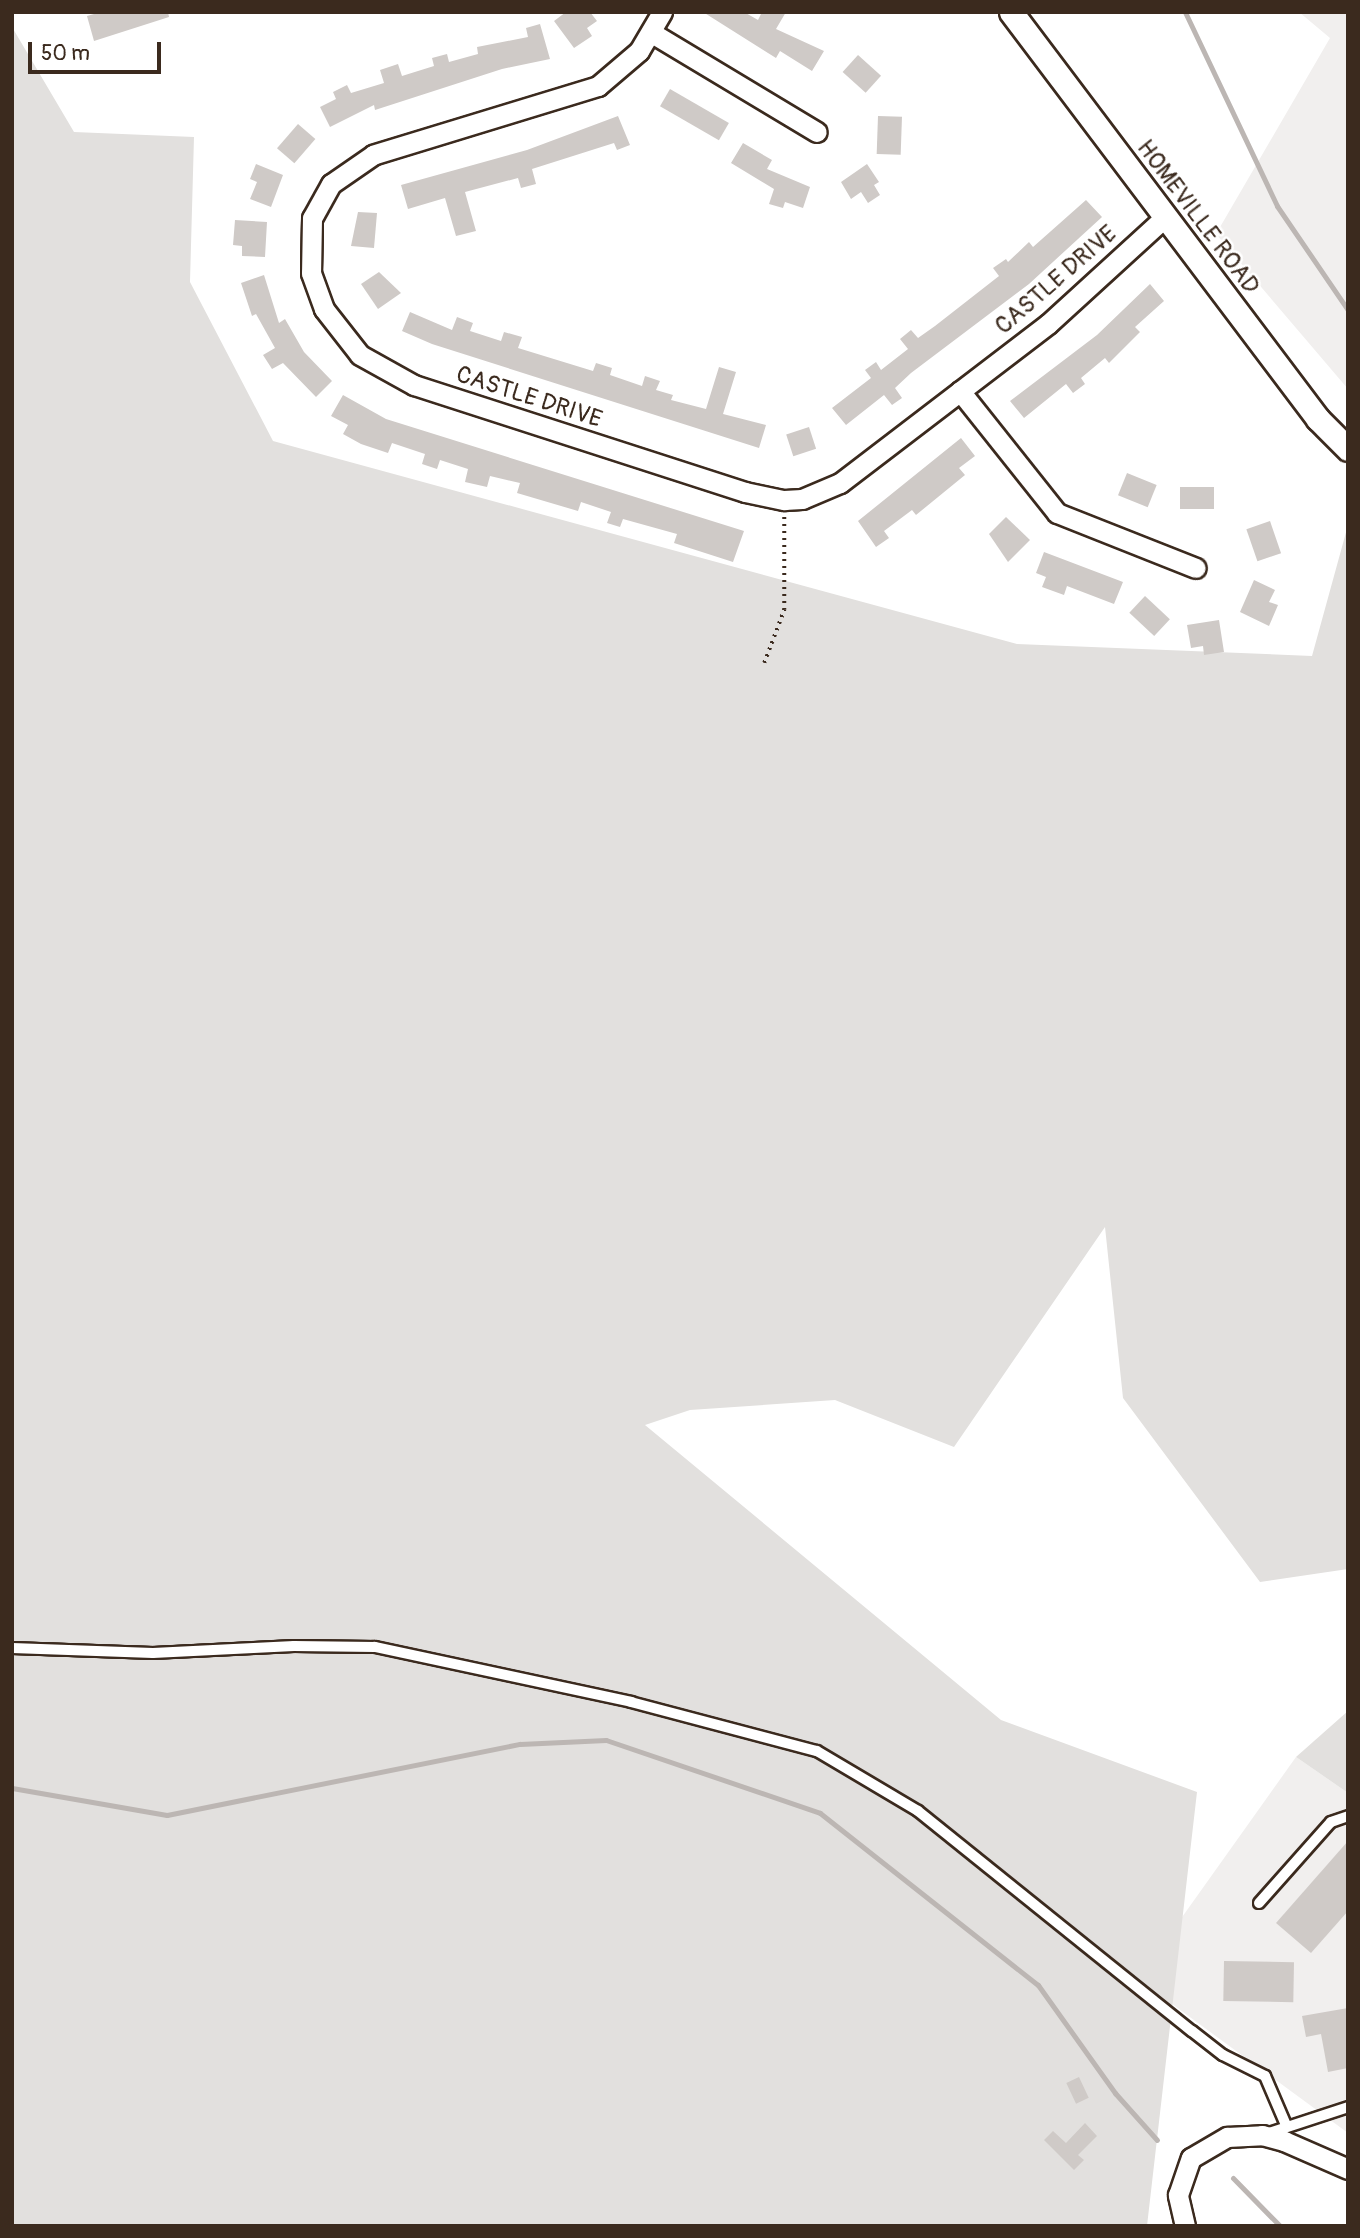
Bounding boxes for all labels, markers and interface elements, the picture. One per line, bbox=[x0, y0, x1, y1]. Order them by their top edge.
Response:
scale bar bbox=[32, 28, 164, 72]
text: 50 m bbox=[41, 40, 90, 67]
street label: HOMEVILLE ROAD bbox=[1131, 134, 1265, 300]
street label: CASTLE DRIVE bbox=[989, 219, 1123, 341]
street label: CASTLE DRIVE bbox=[453, 360, 605, 434]

